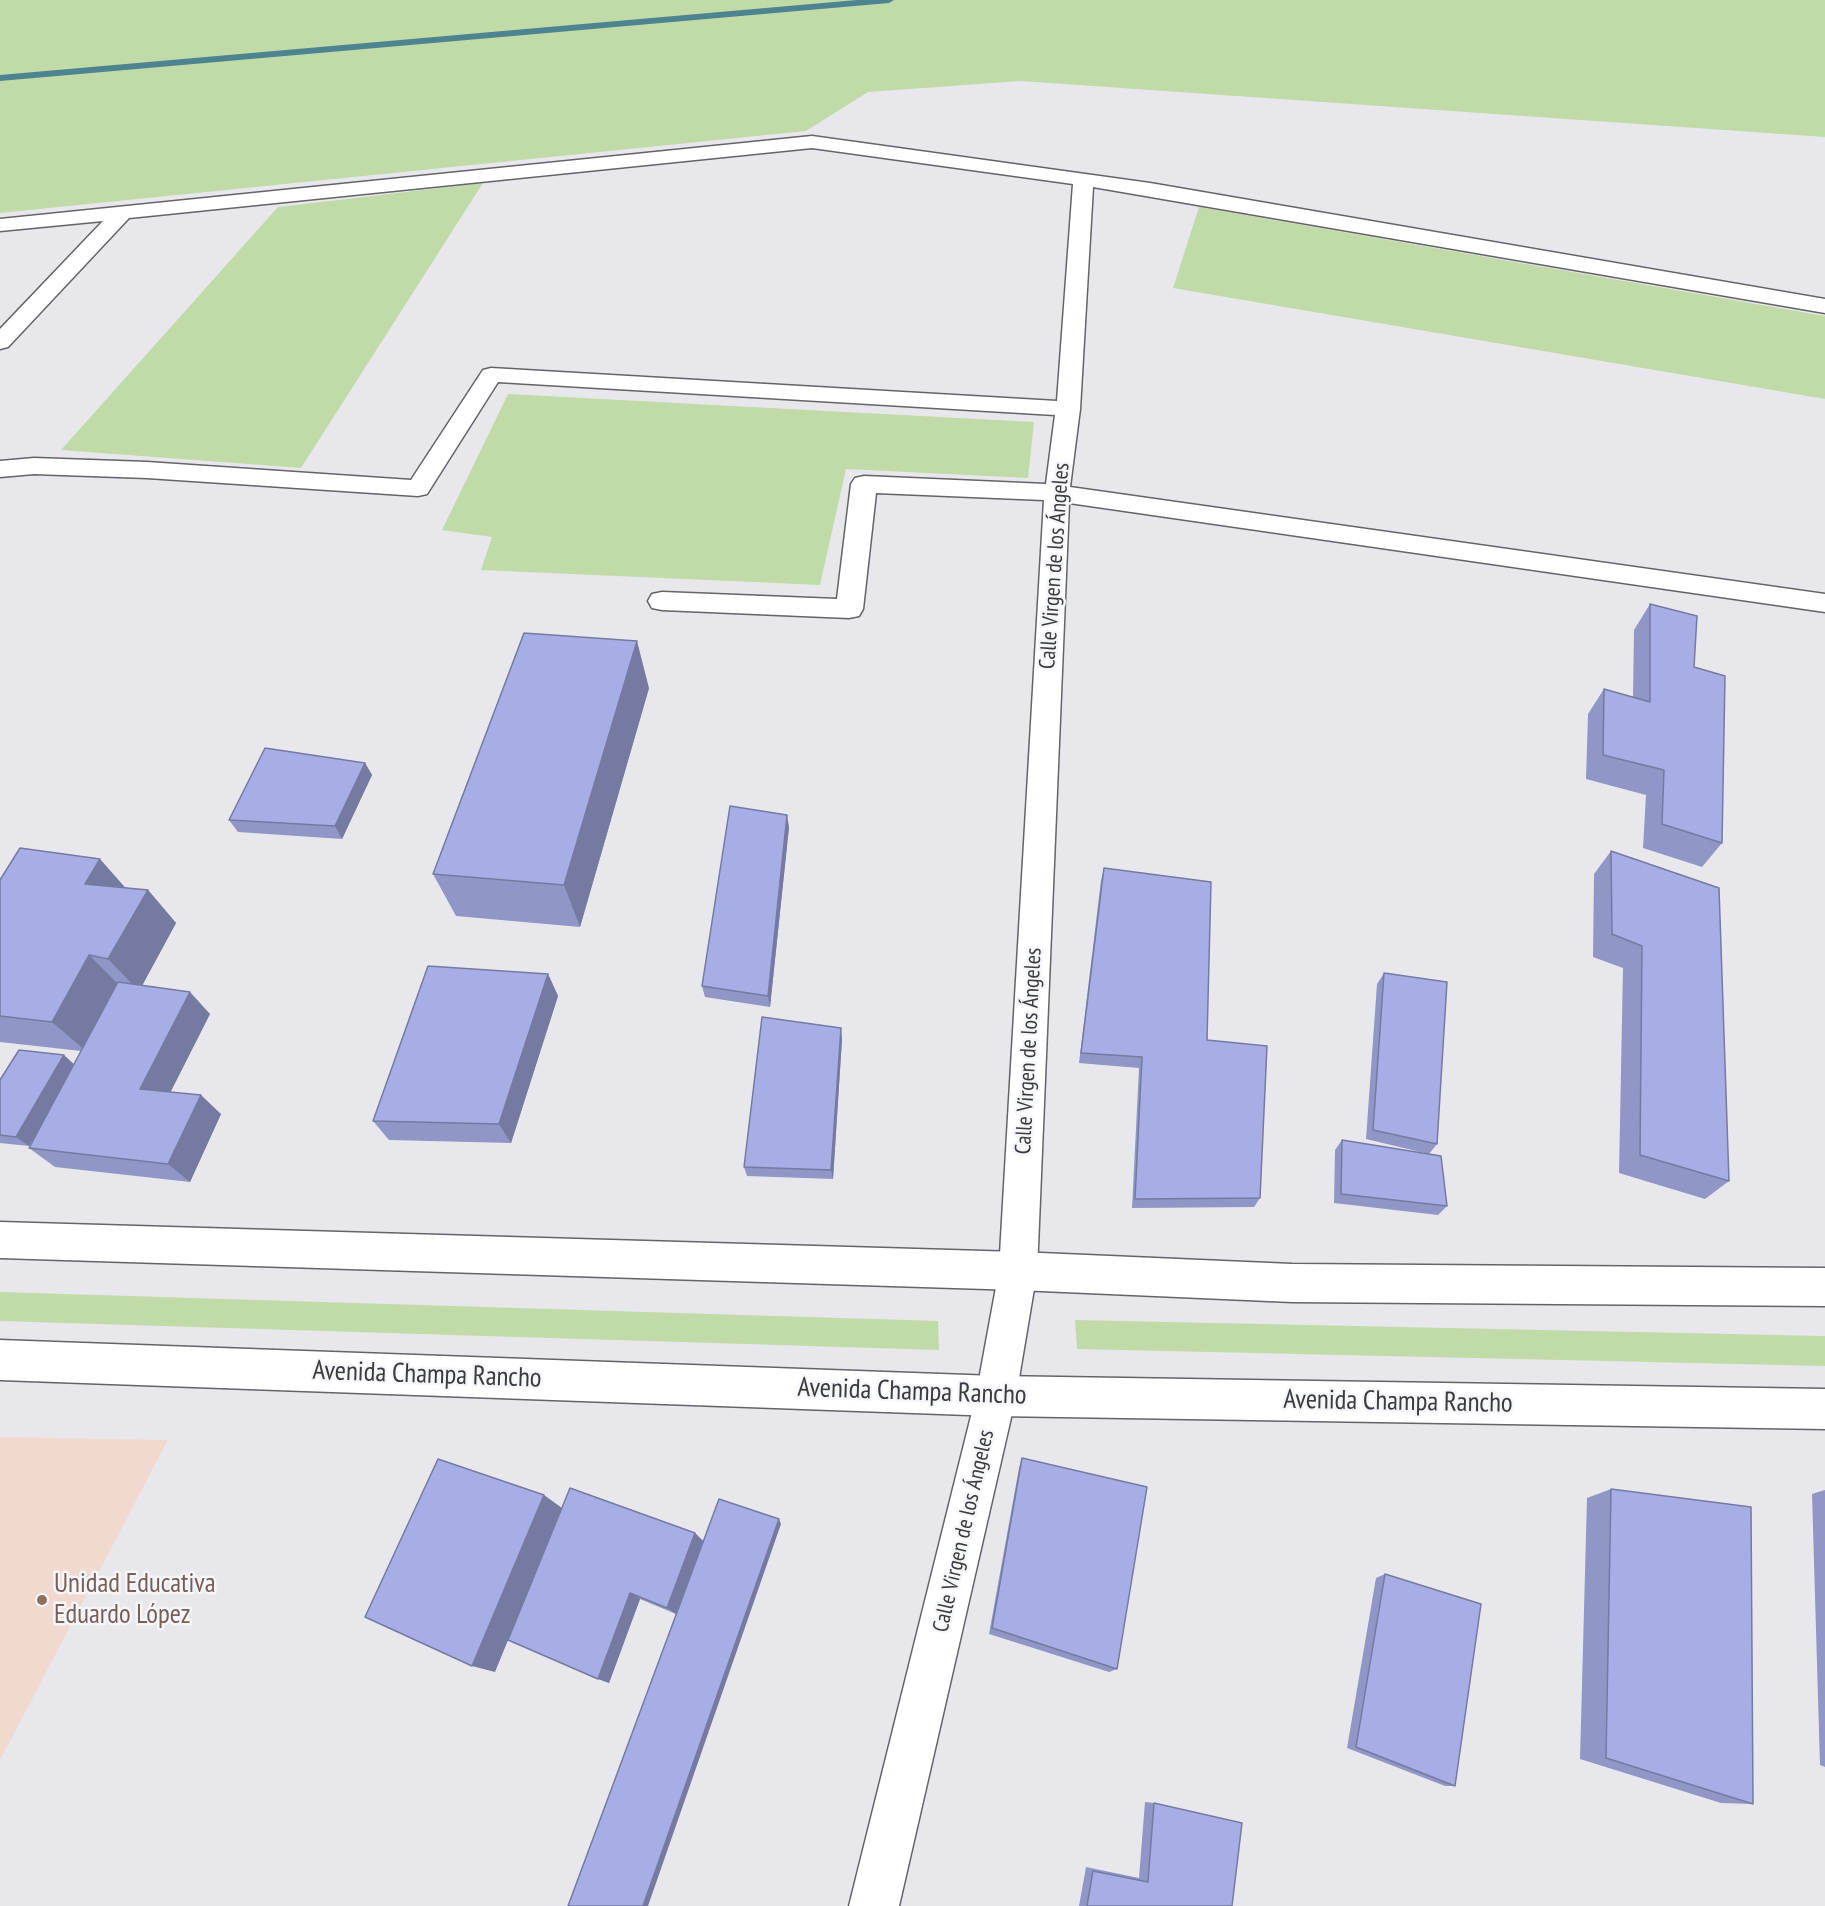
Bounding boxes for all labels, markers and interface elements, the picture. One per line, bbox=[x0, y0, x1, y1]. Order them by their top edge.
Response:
street label: Calle Virgen de los Ángeles bbox=[1035, 462, 1075, 670]
street label: Calle Virgen de los Ángeles bbox=[1010, 947, 1048, 1155]
street label: Avenida Champa Rancho bbox=[312, 1355, 542, 1395]
street label: Avenida Champa Rancho bbox=[797, 1372, 1027, 1412]
street label: Avenida Champa Rancho bbox=[1283, 1384, 1513, 1420]
street label: Calle Virgen de los Ángeles bbox=[928, 1427, 1000, 1635]
place label: Unidad Educativa Eduardo López bbox=[54, 1568, 216, 1631]
marker: Unidad Educativa Eduardo López bbox=[35, 1593, 49, 1607]

